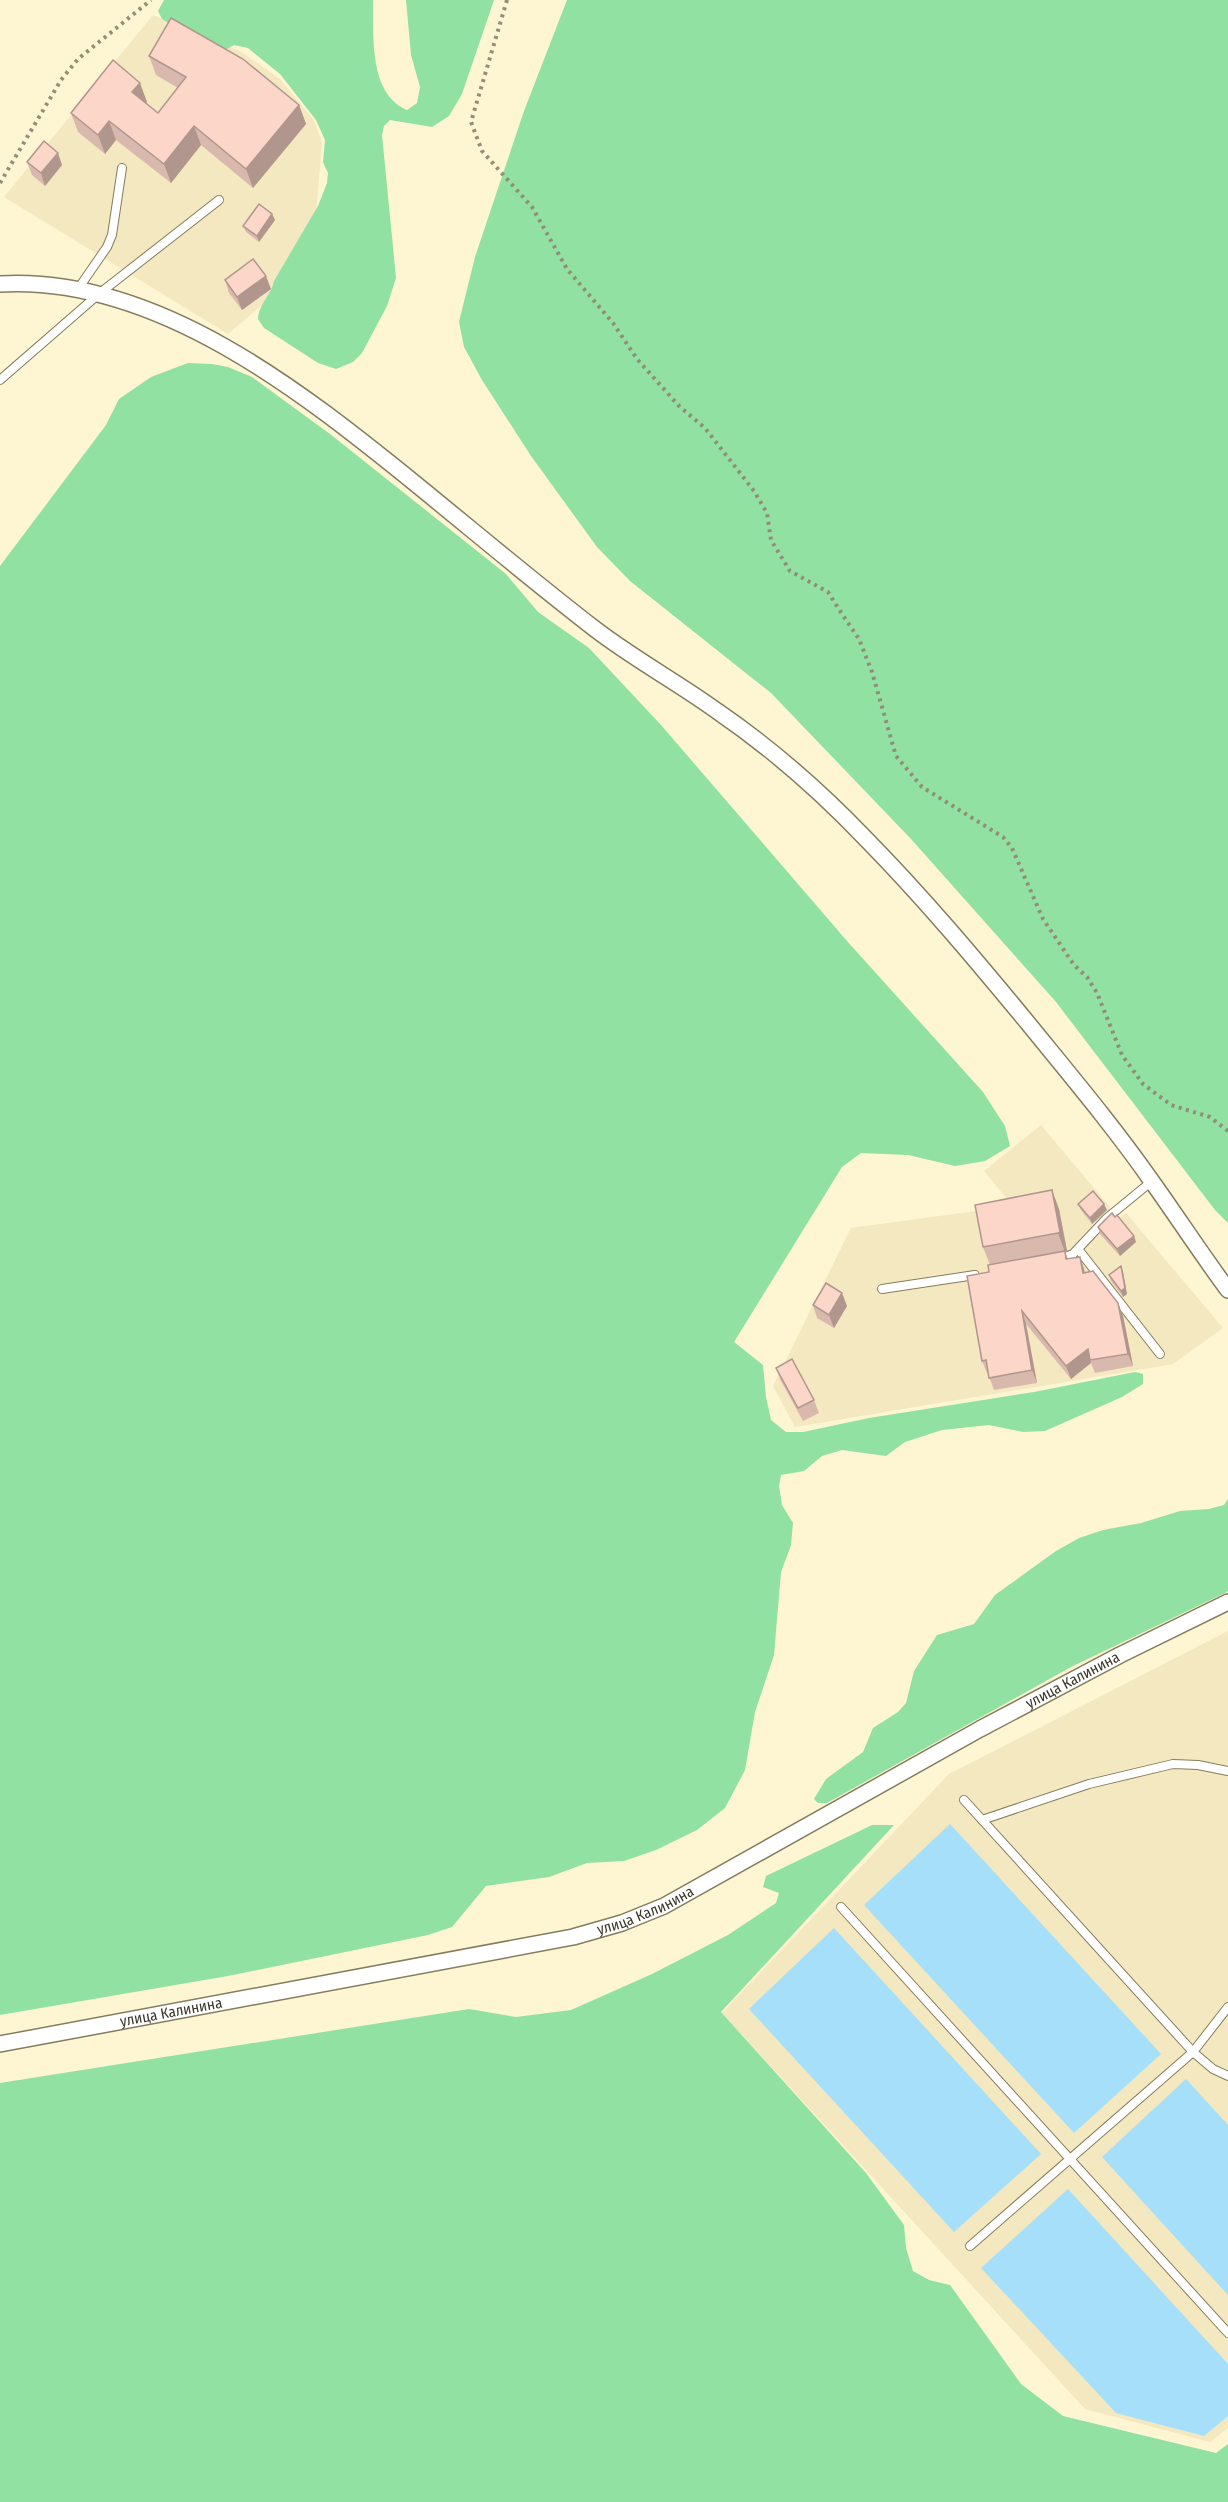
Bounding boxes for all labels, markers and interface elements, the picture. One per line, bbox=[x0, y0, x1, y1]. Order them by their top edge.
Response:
street label: улица Калинина bbox=[1022, 1648, 1123, 1712]
street label: улица Калинина bbox=[595, 1882, 697, 1939]
street label: улица Калинина bbox=[118, 1994, 224, 2030]

